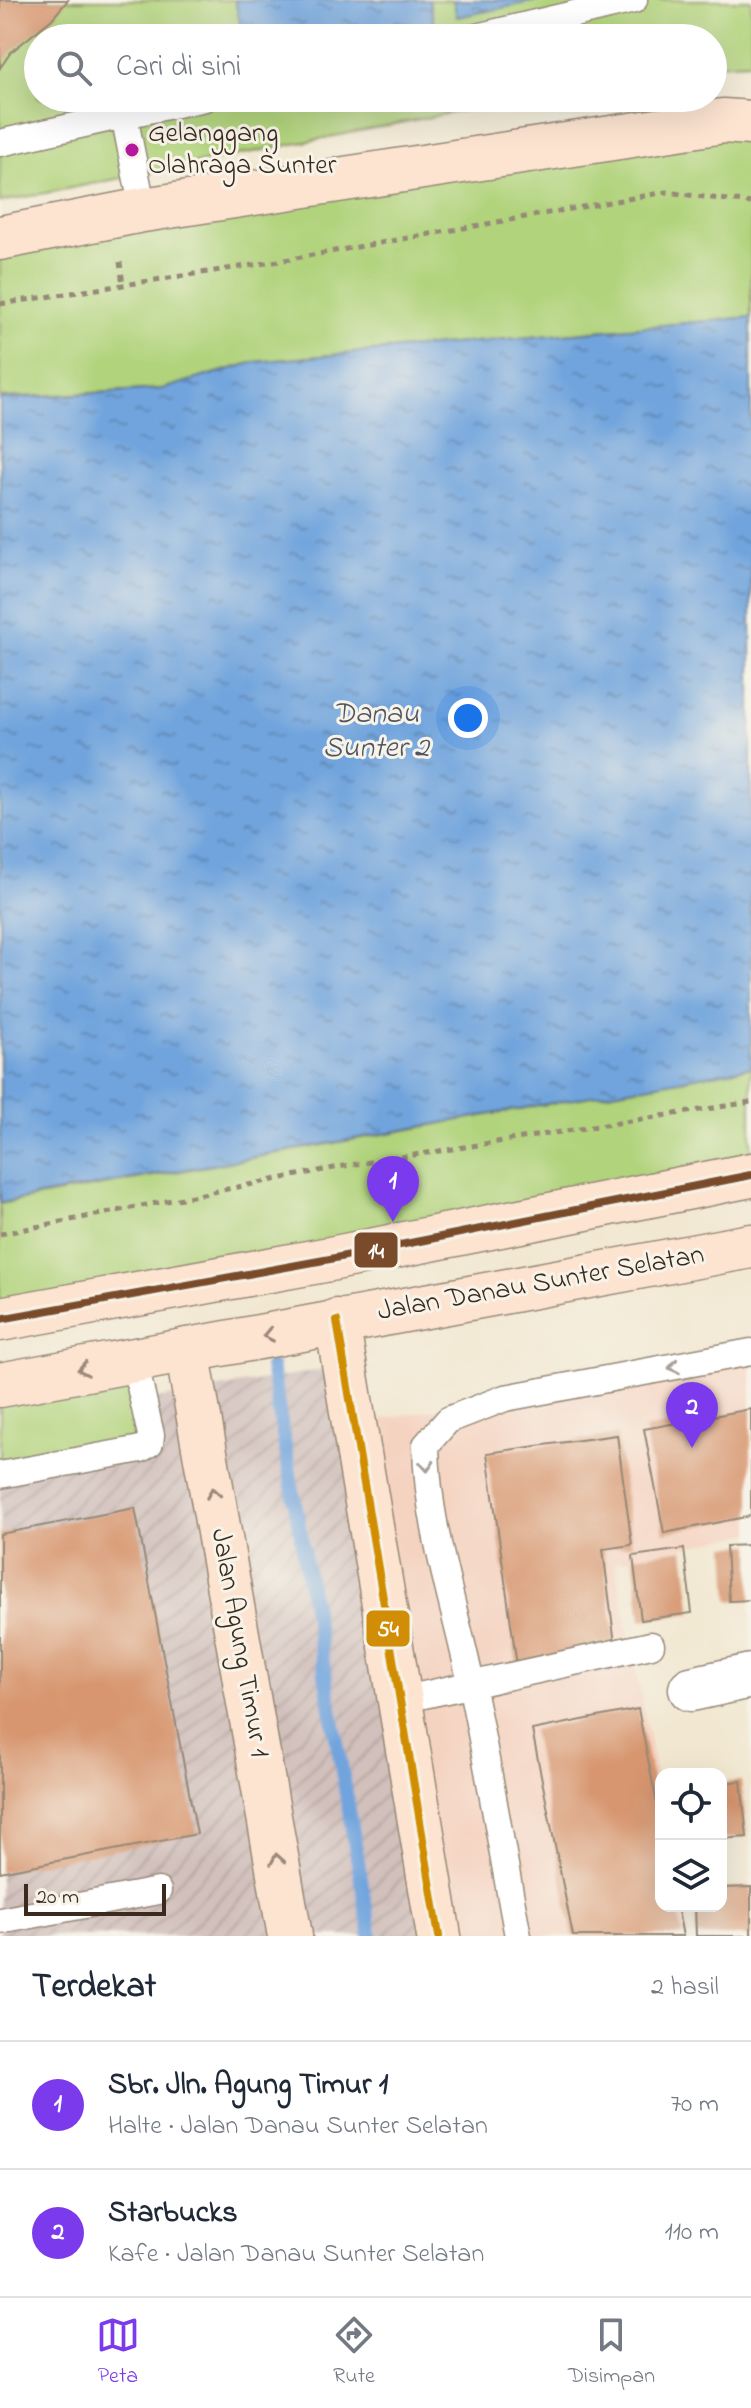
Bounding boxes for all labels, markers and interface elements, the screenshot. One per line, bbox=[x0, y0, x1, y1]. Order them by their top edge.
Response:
search box bbox=[24, 24, 727, 112]
icon: search bbox=[52, 46, 96, 90]
text: Cari di sini bbox=[116, 46, 242, 90]
place label: Gelanggang Olahraga Sunter bbox=[148, 114, 337, 187]
marker: Gelanggang Olahraga Sunter bbox=[123, 141, 141, 159]
water label: Danau Sunter 2 bbox=[323, 693, 431, 771]
your location bbox=[448, 698, 488, 738]
pin: 1 bbox=[367, 1156, 419, 1222]
line badge: 14 bbox=[353, 1231, 399, 1269]
street label: Jalan Danau Sunter Selatan bbox=[374, 1235, 708, 1333]
text: 14 bbox=[368, 1237, 385, 1269]
one-way arrow bbox=[261, 1326, 275, 1343]
one-way arrow bbox=[668, 1358, 682, 1375]
one-way arrow bbox=[76, 1360, 90, 1377]
pin: 2 bbox=[666, 1382, 718, 1448]
one-way arrow bbox=[418, 1460, 435, 1473]
one-way arrow bbox=[205, 1486, 222, 1500]
street label: Jalan Agung Timur 1 bbox=[199, 1525, 279, 1761]
line badge: 54 bbox=[365, 1609, 411, 1648]
text: 54 bbox=[377, 1615, 400, 1647]
map controls bbox=[655, 1768, 727, 1912]
button: locate bbox=[655, 1768, 727, 1840]
button: layers bbox=[655, 1840, 727, 1912]
one-way arrow bbox=[270, 1852, 287, 1866]
scale bar bbox=[24, 1880, 166, 1916]
text: 20 m bbox=[36, 1882, 79, 1914]
text: Terdekat bbox=[32, 1963, 156, 2013]
text: 2 hasil bbox=[651, 1969, 719, 2007]
text: Sbr. Jln. Agung Timur 1 bbox=[108, 2064, 388, 2108]
text: 1 bbox=[54, 2086, 62, 2124]
text: 70 m bbox=[670, 2086, 719, 2124]
text: Halte · Jalan Danau Sunter Selatan bbox=[108, 2108, 488, 2146]
text: Starbucks bbox=[108, 2192, 237, 2236]
text: 2 bbox=[52, 2214, 64, 2252]
text: 110 m bbox=[665, 2214, 719, 2252]
text: Kafe · Jalan Danau Sunter Selatan bbox=[108, 2236, 484, 2274]
tab: Peta bbox=[96, 2313, 140, 2393]
tab: Rute bbox=[332, 2313, 376, 2393]
tab: Disimpan bbox=[568, 2313, 655, 2393]

